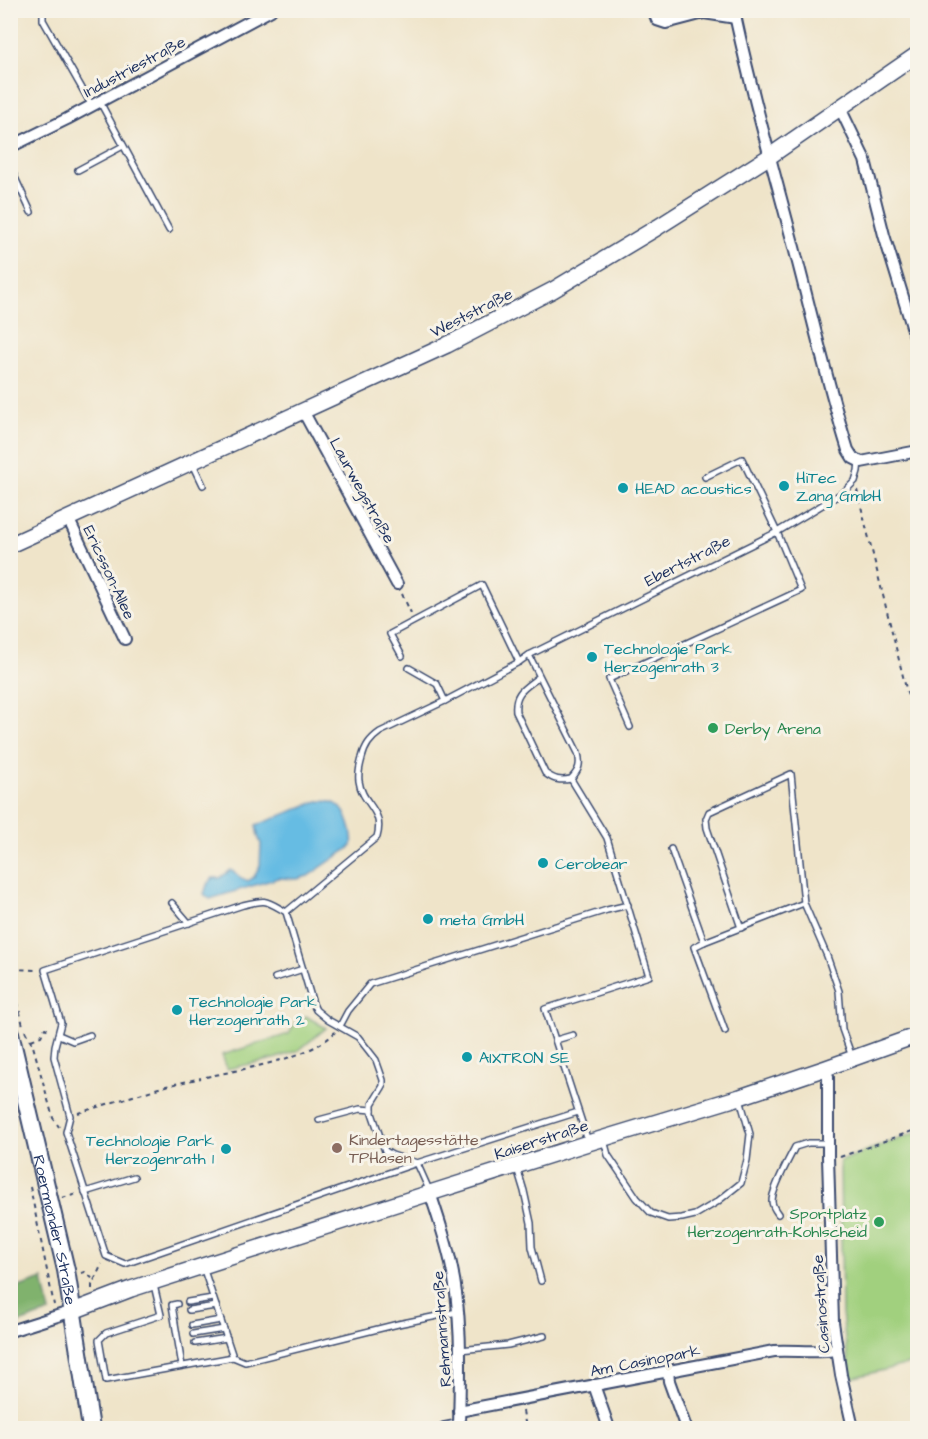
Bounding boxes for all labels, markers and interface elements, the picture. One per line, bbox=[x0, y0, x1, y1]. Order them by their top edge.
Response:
street label: Industriestraße bbox=[80, 31, 190, 103]
street label: Weststraße bbox=[426, 283, 517, 343]
street label: Laurwegstraße bbox=[323, 434, 400, 548]
place label: HiTec Zang GmbH bbox=[796, 467, 882, 508]
place label: HEAD acoustics bbox=[635, 478, 752, 500]
marker: HiTec Zang GmbH bbox=[777, 479, 791, 493]
marker: HEAD acoustics bbox=[616, 481, 630, 495]
street label: Ericsson-Allee bbox=[78, 522, 141, 623]
street label: Ebertstraße bbox=[641, 530, 735, 592]
place label: Technologie Park Herzogenrath 3 bbox=[604, 638, 732, 679]
marker: Technologie Park Herzogenrath 3 bbox=[585, 650, 599, 664]
place label: Derby Arena bbox=[725, 718, 821, 741]
marker: Derby Arena bbox=[706, 721, 720, 735]
place label: Cerobear bbox=[555, 853, 628, 875]
marker: Cerobear bbox=[536, 856, 550, 870]
place label: meta GmbH bbox=[440, 909, 525, 931]
marker: meta GmbH bbox=[421, 912, 435, 926]
place label: Technologie Park Herzogenrath 2 bbox=[189, 991, 317, 1032]
marker: Technologie Park Herzogenrath 2 bbox=[170, 1003, 184, 1017]
place label: AIXTRON SE bbox=[479, 1047, 570, 1069]
marker: AIXTRON SE bbox=[460, 1050, 474, 1064]
street label: Kaiserstraße bbox=[492, 1114, 591, 1165]
place label: Kindertagesstätte TPHasen bbox=[349, 1129, 479, 1169]
place label: Technologie Park Herzogenrath 1 bbox=[86, 1130, 214, 1171]
marker: Kindertagesstätte TPHasen bbox=[330, 1141, 344, 1155]
marker: Technologie Park Herzogenrath 1 bbox=[219, 1142, 233, 1156]
street label: Roermonder Straße bbox=[27, 1153, 81, 1307]
place label: Sportplatz Herzogenrath-Kohlscheid bbox=[687, 1203, 867, 1244]
marker: Sportplatz Herzogenrath-Kohlscheid bbox=[872, 1215, 886, 1229]
street label: Casinostraße bbox=[807, 1254, 835, 1354]
street label: Rehmannstraße bbox=[427, 1270, 457, 1388]
street label: Am Casinopark bbox=[588, 1339, 702, 1382]

